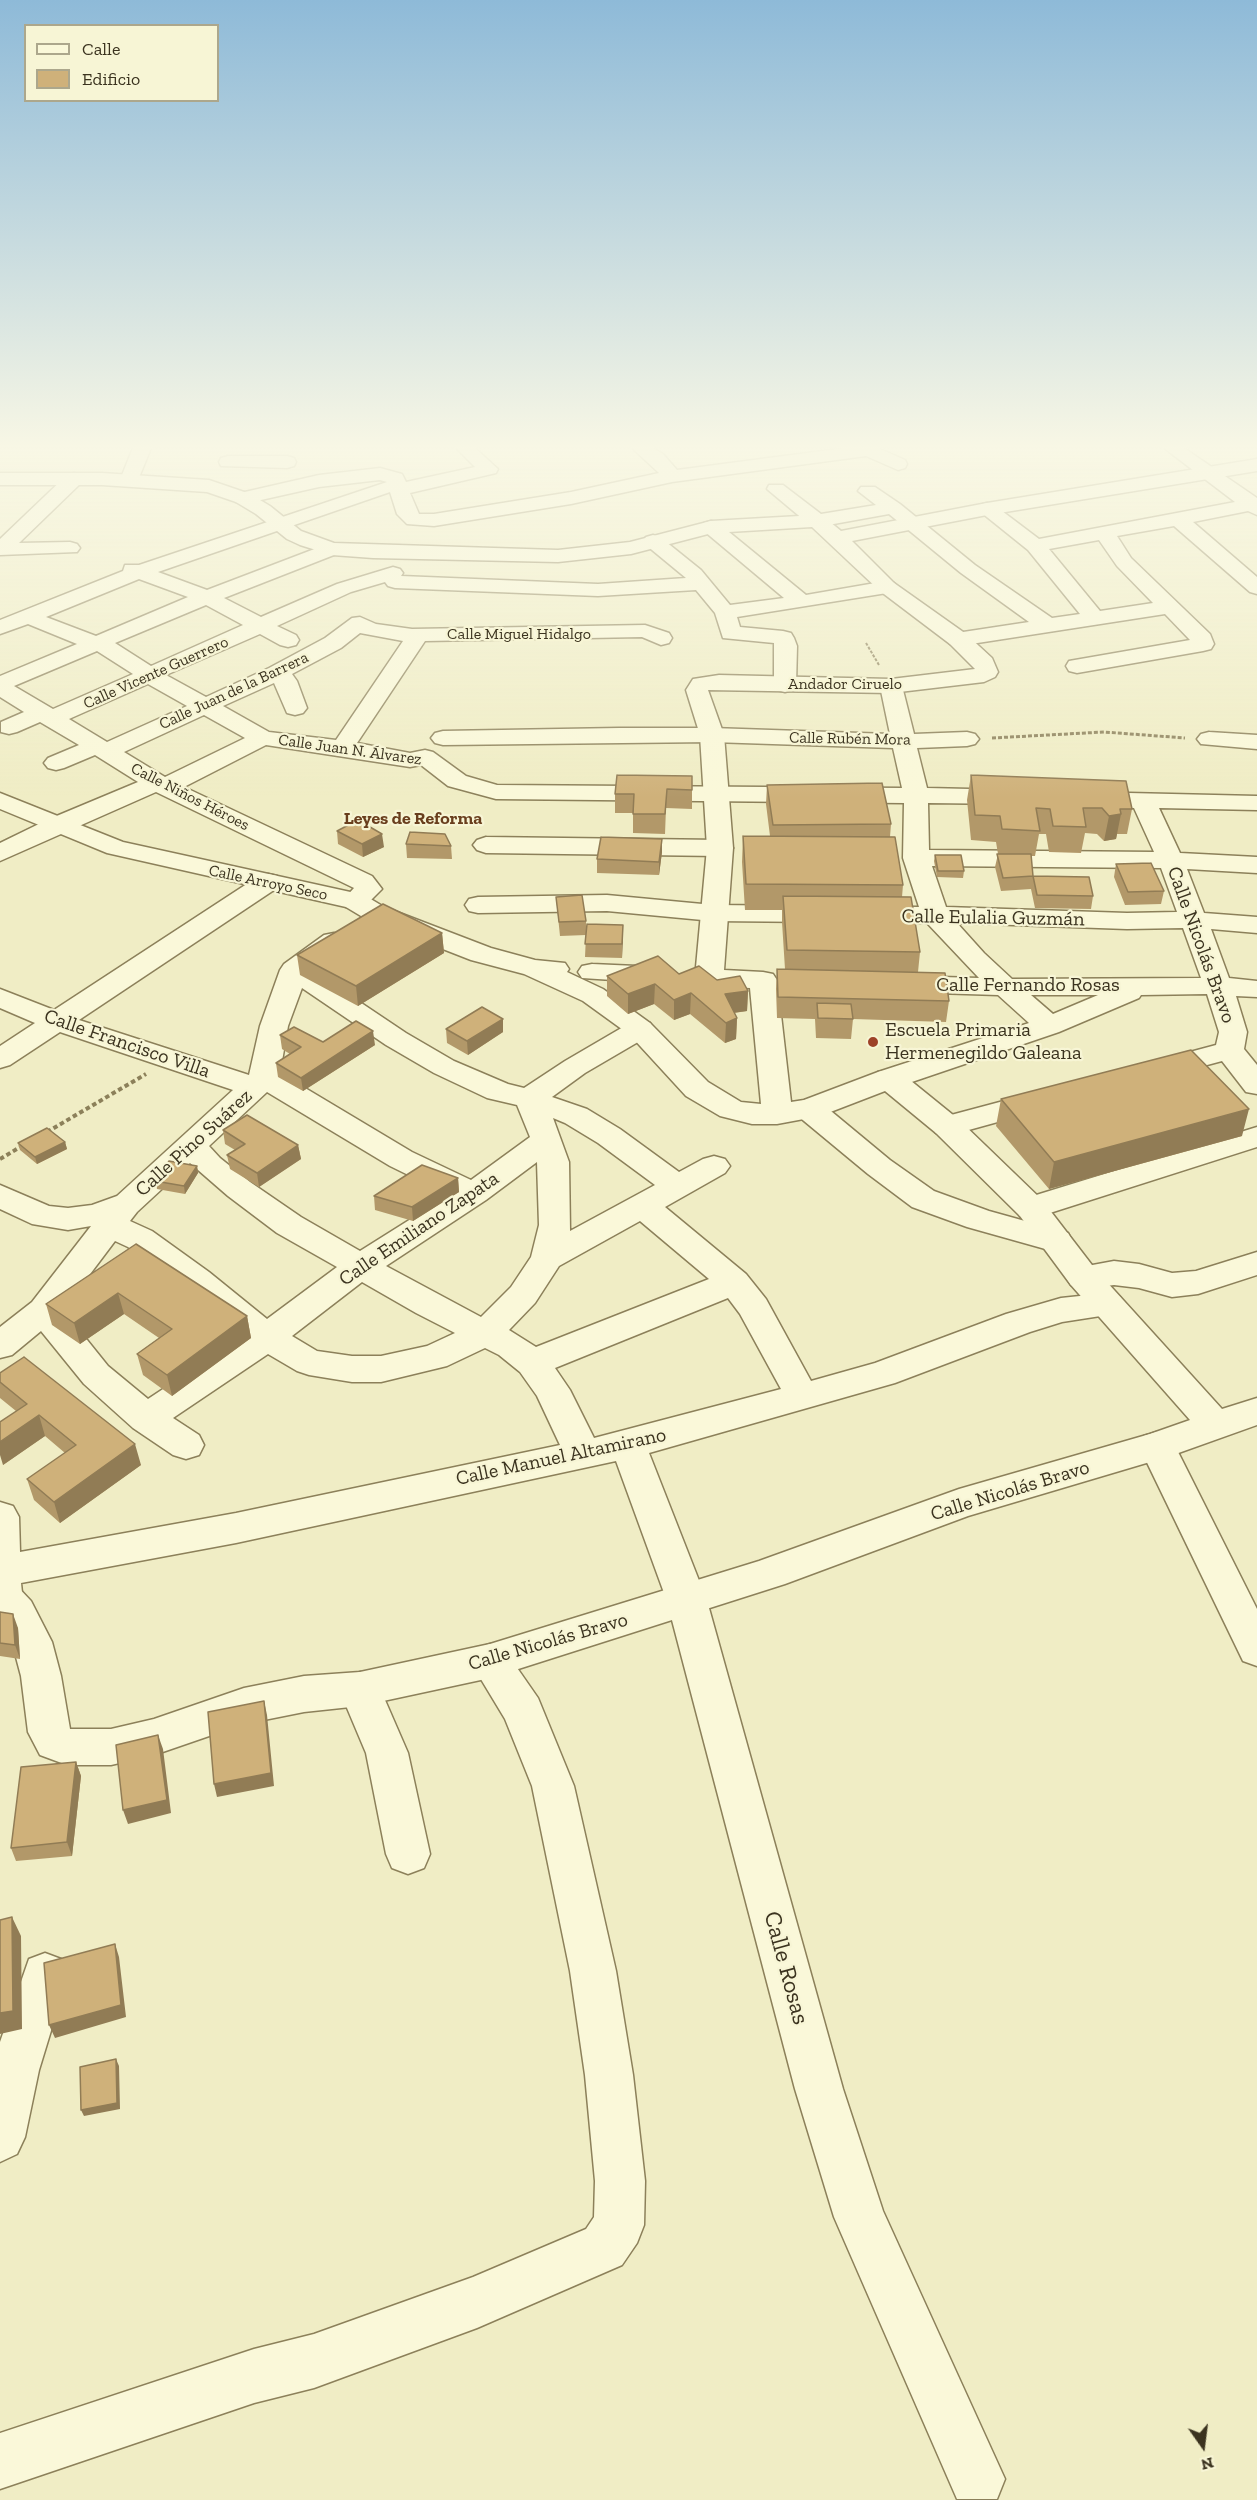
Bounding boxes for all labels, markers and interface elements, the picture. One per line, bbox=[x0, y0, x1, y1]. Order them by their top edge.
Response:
legend bbox=[24, 24, 219, 102]
text: Calle bbox=[82, 38, 120, 60]
text: Edificio bbox=[82, 68, 140, 90]
street label: Calle Miguel Hidalgo bbox=[447, 624, 591, 644]
street label: Calle Vicente Guerrero bbox=[80, 632, 232, 714]
street label: Calle Juan de la Barrera bbox=[156, 648, 312, 734]
street label: Andador Ciruelo bbox=[788, 674, 902, 694]
street label: Calle Rubén Mora bbox=[789, 728, 911, 750]
street label: Calle Juan N. Álvarez bbox=[277, 730, 423, 770]
street label: Calle Niños Héroes bbox=[128, 759, 252, 835]
district label: Leyes de Reforma bbox=[344, 808, 482, 830]
street label: Calle Arroyo Seco bbox=[207, 861, 329, 905]
street label: Calle Nicolás Bravo bbox=[1162, 863, 1240, 1027]
street label: Calle Eulalia Guzmán bbox=[901, 904, 1085, 932]
street label: Calle Fernando Rosas bbox=[936, 973, 1120, 997]
street label: Calle Francisco Villa bbox=[41, 1004, 213, 1084]
place label: Escuela Primaria Hermenegildo Galeana bbox=[885, 1018, 1082, 1065]
marker: Escuela Primaria Hermenegildo Galeana bbox=[866, 1035, 880, 1049]
street label: Calle Pino Suárez bbox=[131, 1084, 257, 1202]
street label: Calle Emiliano Zapata bbox=[335, 1167, 503, 1291]
street label: Calle Manuel Altamirano bbox=[454, 1423, 668, 1491]
street label: Calle Nicolás Bravo bbox=[928, 1455, 1092, 1527]
street label: Calle Nicolás Bravo bbox=[465, 1608, 631, 1676]
street label: Calle Rosas bbox=[757, 1908, 815, 2028]
north arrow bbox=[1173, 2416, 1233, 2476]
text: N bbox=[1199, 2453, 1216, 2475]

